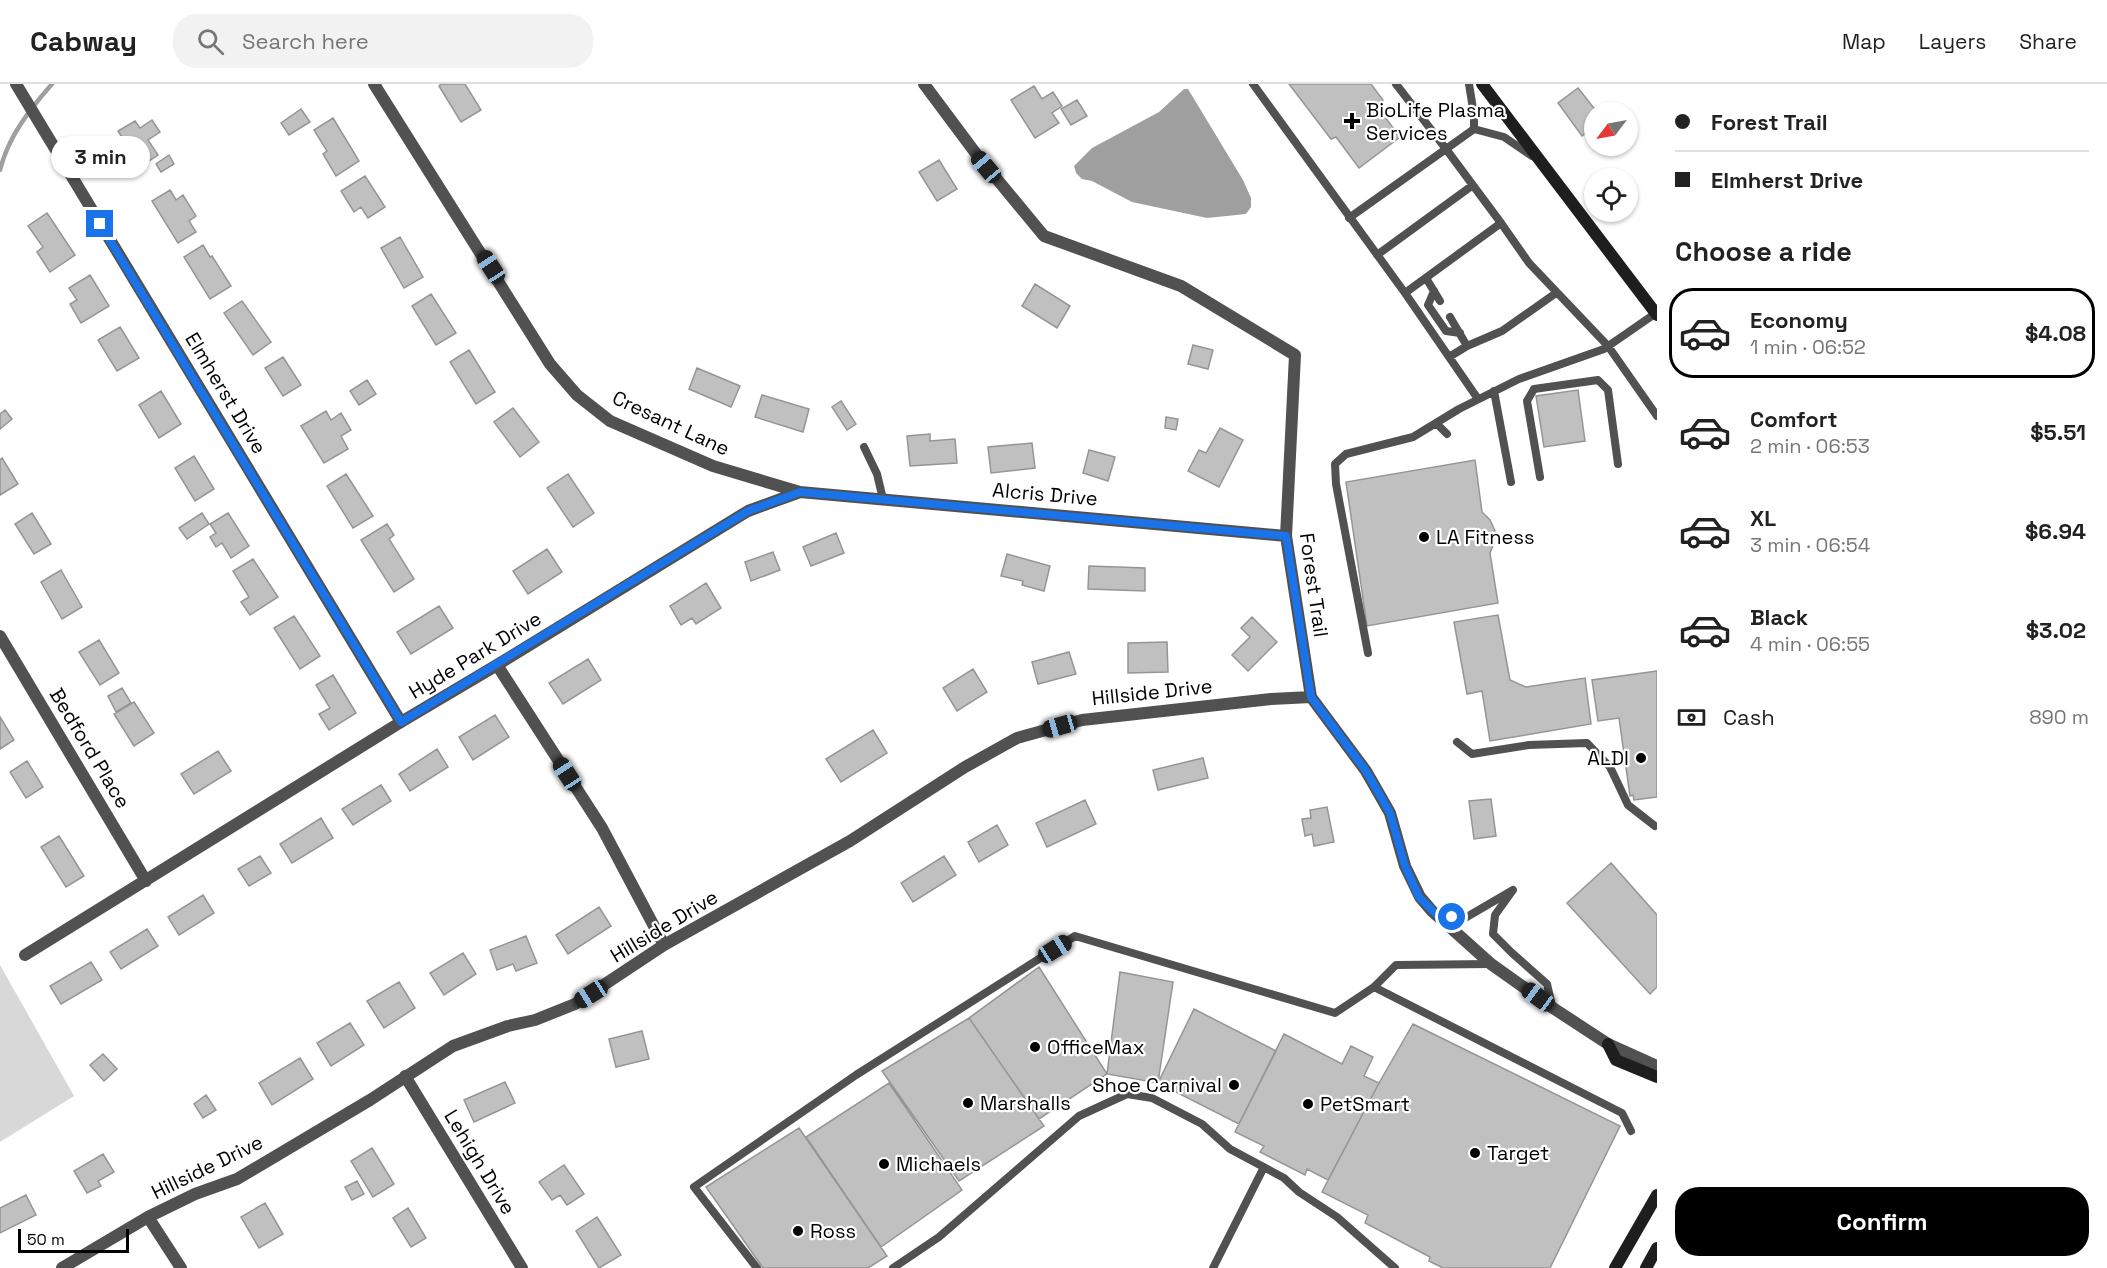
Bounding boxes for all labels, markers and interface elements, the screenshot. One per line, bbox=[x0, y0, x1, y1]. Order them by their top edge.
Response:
search box bbox=[173, 14, 593, 68]
text: Cabway bbox=[30, 23, 137, 59]
icon: search bbox=[194, 25, 227, 58]
text: Search here bbox=[242, 27, 369, 55]
text: Map bbox=[1842, 28, 1886, 55]
text: Layers bbox=[1919, 28, 1986, 55]
text: Share bbox=[2019, 28, 2077, 55]
place label: BioLife Plasma Services bbox=[1366, 97, 1505, 146]
north arrow bbox=[1584, 102, 1638, 156]
map controls bbox=[1584, 102, 1638, 222]
text: Forest Trail bbox=[1711, 108, 1828, 136]
marker: BioLife Plasma Services bbox=[1343, 112, 1361, 130]
callout: 3 min bbox=[51, 137, 150, 179]
text: 3 min bbox=[75, 144, 126, 170]
car bbox=[968, 147, 1004, 187]
text: Elmherst Drive bbox=[1711, 166, 1863, 194]
button: locate bbox=[1584, 168, 1638, 222]
route end bbox=[86, 210, 113, 237]
text: Choose a ride bbox=[1675, 234, 1852, 269]
car bbox=[474, 247, 508, 287]
icon: car bbox=[1678, 306, 1732, 360]
text: Economy bbox=[1750, 306, 1848, 334]
text: $4.08 bbox=[2025, 319, 2086, 347]
street label: Elmherst Drive bbox=[179, 327, 273, 459]
text: 1 min · 06:52 bbox=[1750, 334, 1866, 360]
street label: Cresant Lane bbox=[608, 384, 734, 462]
icon: car bbox=[1678, 405, 1732, 459]
text: Comfort bbox=[1750, 405, 1838, 433]
text: $5.51 bbox=[2030, 418, 2086, 446]
text: 2 min · 06:53 bbox=[1750, 433, 1870, 459]
street label: Alcris Drive bbox=[991, 476, 1099, 512]
icon: car bbox=[1678, 504, 1732, 558]
text: XL bbox=[1750, 504, 1776, 532]
text: $6.94 bbox=[2025, 517, 2086, 545]
place label: LA Fitness bbox=[1436, 524, 1534, 550]
marker: LA Fitness bbox=[1417, 530, 1431, 544]
street label: Forest Trail bbox=[1294, 531, 1334, 639]
text: 3 min · 06:54 bbox=[1750, 532, 1870, 558]
icon: car bbox=[1678, 603, 1732, 657]
text: Black bbox=[1750, 603, 1808, 631]
street label: Hyde Park Drive bbox=[404, 605, 546, 705]
text: $3.02 bbox=[2026, 616, 2086, 644]
text: 4 min · 06:55 bbox=[1750, 631, 1870, 657]
street label: Hillside Drive bbox=[1090, 673, 1214, 711]
street label: Bedford Place bbox=[44, 683, 136, 813]
icon: cash bbox=[1675, 701, 1708, 734]
text: Cash bbox=[1723, 703, 1775, 731]
text: 890 m bbox=[2029, 704, 2089, 730]
car bbox=[1040, 712, 1080, 740]
place label: ALDI bbox=[1587, 745, 1629, 771]
marker: ALDI bbox=[1634, 751, 1648, 765]
car bbox=[550, 754, 584, 794]
street label: Hillside Drive bbox=[605, 884, 723, 968]
route start bbox=[1438, 903, 1465, 930]
car bbox=[1035, 932, 1075, 966]
car bbox=[571, 977, 611, 1011]
car bbox=[1518, 979, 1558, 1015]
place label: OfficeMax bbox=[1047, 1034, 1145, 1060]
marker: OfficeMax bbox=[1028, 1040, 1042, 1054]
place label: Shoe Carnival bbox=[1092, 1072, 1222, 1098]
marker: Shoe Carnival bbox=[1227, 1078, 1241, 1092]
place label: Marshalls bbox=[980, 1090, 1071, 1116]
place label: PetSmart bbox=[1320, 1091, 1410, 1117]
marker: Marshalls bbox=[961, 1096, 975, 1110]
marker: PetSmart bbox=[1301, 1097, 1315, 1111]
street label: Lehigh Drive bbox=[438, 1105, 522, 1219]
street label: Hillside Drive bbox=[147, 1129, 267, 1205]
place label: Target bbox=[1487, 1140, 1549, 1166]
marker: Target bbox=[1468, 1146, 1482, 1160]
place label: Michaels bbox=[896, 1151, 981, 1177]
marker: Michaels bbox=[877, 1157, 891, 1171]
button: Confirm bbox=[1675, 1187, 2089, 1256]
place label: Ross bbox=[810, 1218, 856, 1244]
marker: Ross bbox=[791, 1224, 805, 1238]
scale bar bbox=[18, 1226, 129, 1254]
text: 50 m bbox=[27, 1229, 65, 1250]

